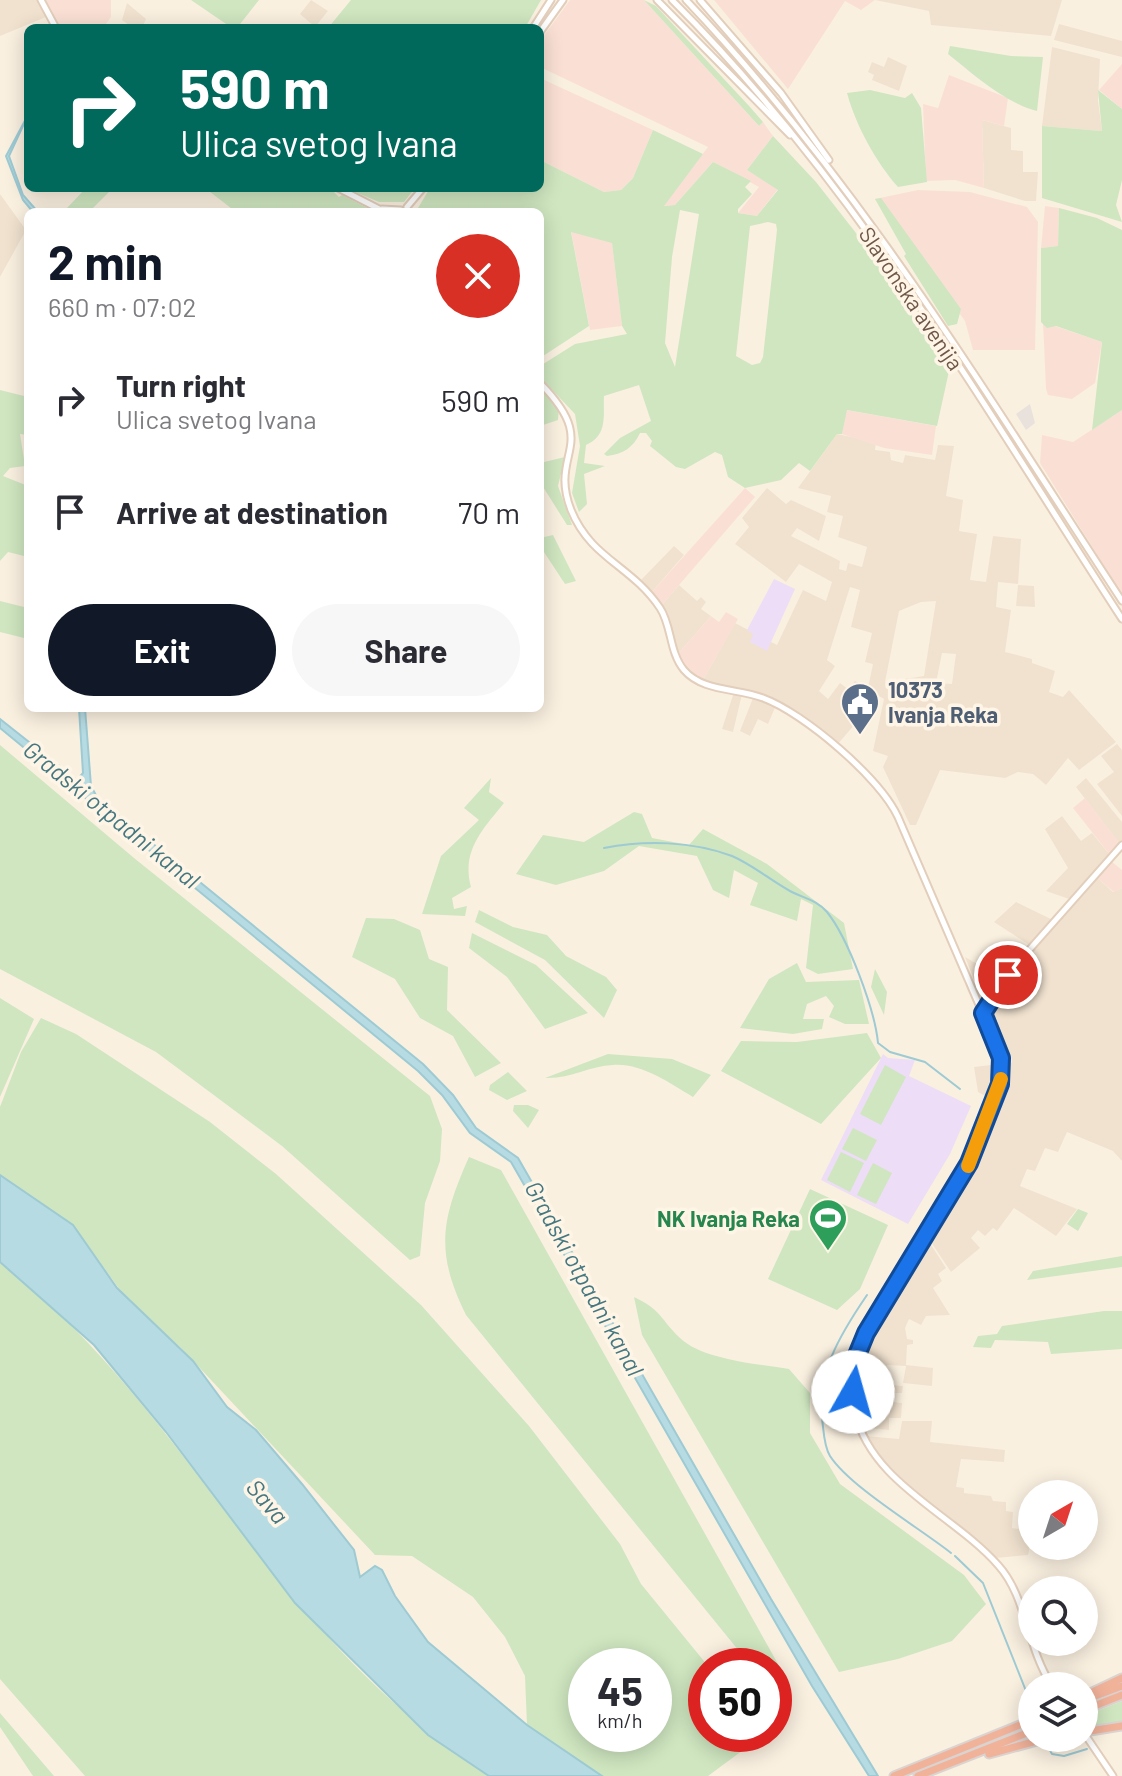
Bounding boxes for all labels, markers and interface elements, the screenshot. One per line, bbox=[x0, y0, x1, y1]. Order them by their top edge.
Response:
text: 590 m bbox=[180, 53, 330, 120]
icon: right bbox=[48, 56, 152, 160]
text: Ulica svetog Ivana bbox=[180, 121, 458, 164]
street label: Slavonska avenija bbox=[855, 221, 969, 375]
text: 2 min bbox=[48, 232, 163, 290]
button: close bbox=[436, 234, 520, 318]
text: 660 m · 07:02 bbox=[48, 291, 196, 322]
text: Turn right bbox=[116, 367, 246, 403]
icon: right bbox=[48, 378, 92, 422]
text: 590 m bbox=[441, 382, 520, 418]
text: Ulica svetog Ivana bbox=[116, 403, 317, 434]
icon: arrive bbox=[48, 490, 92, 534]
text: Arrive at destination bbox=[116, 494, 388, 530]
text: 70 m bbox=[458, 494, 520, 530]
button: Exit bbox=[48, 604, 276, 696]
button: Share bbox=[292, 604, 520, 696]
place label: 10373 Ivanja Reka bbox=[888, 676, 998, 727]
public building icon: 10373 Ivanja Reka bbox=[839, 681, 881, 736]
water label: Gradski otpadni kanal bbox=[18, 734, 206, 894]
pin bbox=[974, 941, 1042, 1009]
icon: arrive bbox=[986, 953, 1030, 997]
water label: Gradski otpadni kanal bbox=[519, 1175, 651, 1381]
sports icon: NK Ivanja Reka bbox=[807, 1197, 849, 1252]
place label: NK Ivanja Reka bbox=[657, 1205, 800, 1231]
position arrow bbox=[811, 1350, 895, 1434]
water label: Sava bbox=[241, 1473, 295, 1529]
north arrow bbox=[1018, 1480, 1098, 1560]
map controls bbox=[1018, 1480, 1098, 1752]
button: search bbox=[1018, 1576, 1098, 1656]
speed limit sign: 50 bbox=[688, 1648, 792, 1752]
text: 45 bbox=[597, 1666, 643, 1714]
button: layers bbox=[1018, 1672, 1098, 1752]
text: km/h bbox=[597, 1708, 643, 1732]

